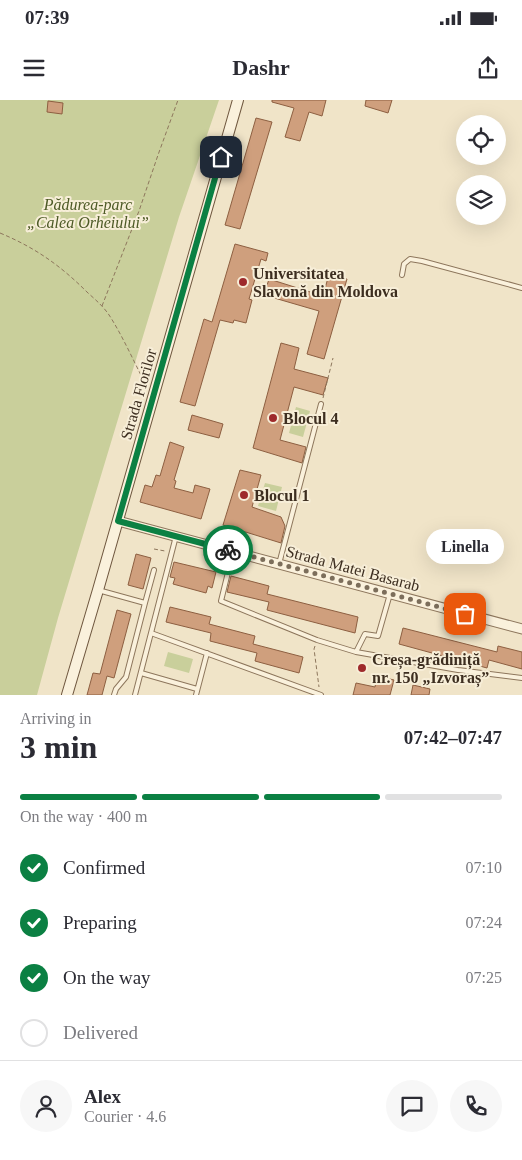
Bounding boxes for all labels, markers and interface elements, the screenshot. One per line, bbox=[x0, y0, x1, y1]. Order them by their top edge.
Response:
text: 07:39 bbox=[25, 7, 69, 28]
icon: menu bbox=[20, 54, 48, 82]
icon: share bbox=[474, 54, 502, 82]
text: Dashr bbox=[232, 55, 290, 80]
map controls bbox=[456, 115, 506, 225]
button: locate bbox=[456, 115, 506, 165]
pin bbox=[200, 136, 242, 178]
icon: home bbox=[207, 143, 235, 171]
button: layers bbox=[456, 175, 506, 225]
park label: Pădurea-parc „Calea Orheiului” bbox=[27, 196, 149, 231]
place label: Universitatea Slavonă din Moldova bbox=[253, 265, 398, 300]
marker: Universitatea Slavonă din Moldova bbox=[237, 276, 249, 288]
street label: Strada Florilor bbox=[117, 346, 160, 442]
place label: Blocul 4 bbox=[283, 410, 339, 427]
marker: Blocul 4 bbox=[267, 412, 279, 424]
place label: Blocul 1 bbox=[254, 487, 310, 504]
marker: Blocul 1 bbox=[238, 489, 250, 501]
courier bbox=[203, 525, 253, 575]
callout: Linella bbox=[426, 529, 504, 564]
icon: bike bbox=[214, 536, 242, 564]
text: Linella bbox=[441, 538, 489, 555]
street label: Strada Matei Basarab bbox=[284, 542, 422, 595]
pin bbox=[444, 593, 486, 635]
icon: bag bbox=[451, 600, 479, 628]
place label: Creșa-grădiniță nr. 150 „Izvoraș” bbox=[372, 651, 489, 688]
marker: Creșa-grădiniță nr. 150 „Izvoraș” bbox=[356, 662, 368, 674]
text: Arriving in bbox=[20, 710, 92, 727]
text: 07:42–07:47 bbox=[404, 727, 502, 748]
text: 3 min bbox=[20, 729, 97, 765]
text: On the way · 400 m bbox=[20, 808, 148, 825]
icon: check bbox=[20, 854, 48, 882]
text: Confirmed bbox=[63, 857, 145, 878]
text: 07:10 bbox=[466, 859, 502, 876]
icon: check bbox=[20, 909, 48, 937]
text: Preparing bbox=[63, 912, 137, 933]
text: 07:24 bbox=[466, 914, 502, 931]
icon: check bbox=[20, 964, 48, 992]
text: On the way bbox=[63, 967, 151, 988]
text: 07:25 bbox=[466, 969, 502, 986]
text: Delivered bbox=[63, 1022, 138, 1043]
button: person bbox=[20, 1080, 72, 1132]
button: chat bbox=[386, 1080, 438, 1132]
button: phone bbox=[450, 1080, 502, 1132]
text: Alex bbox=[84, 1086, 121, 1107]
text: Courier · 4.6 bbox=[84, 1108, 166, 1125]

